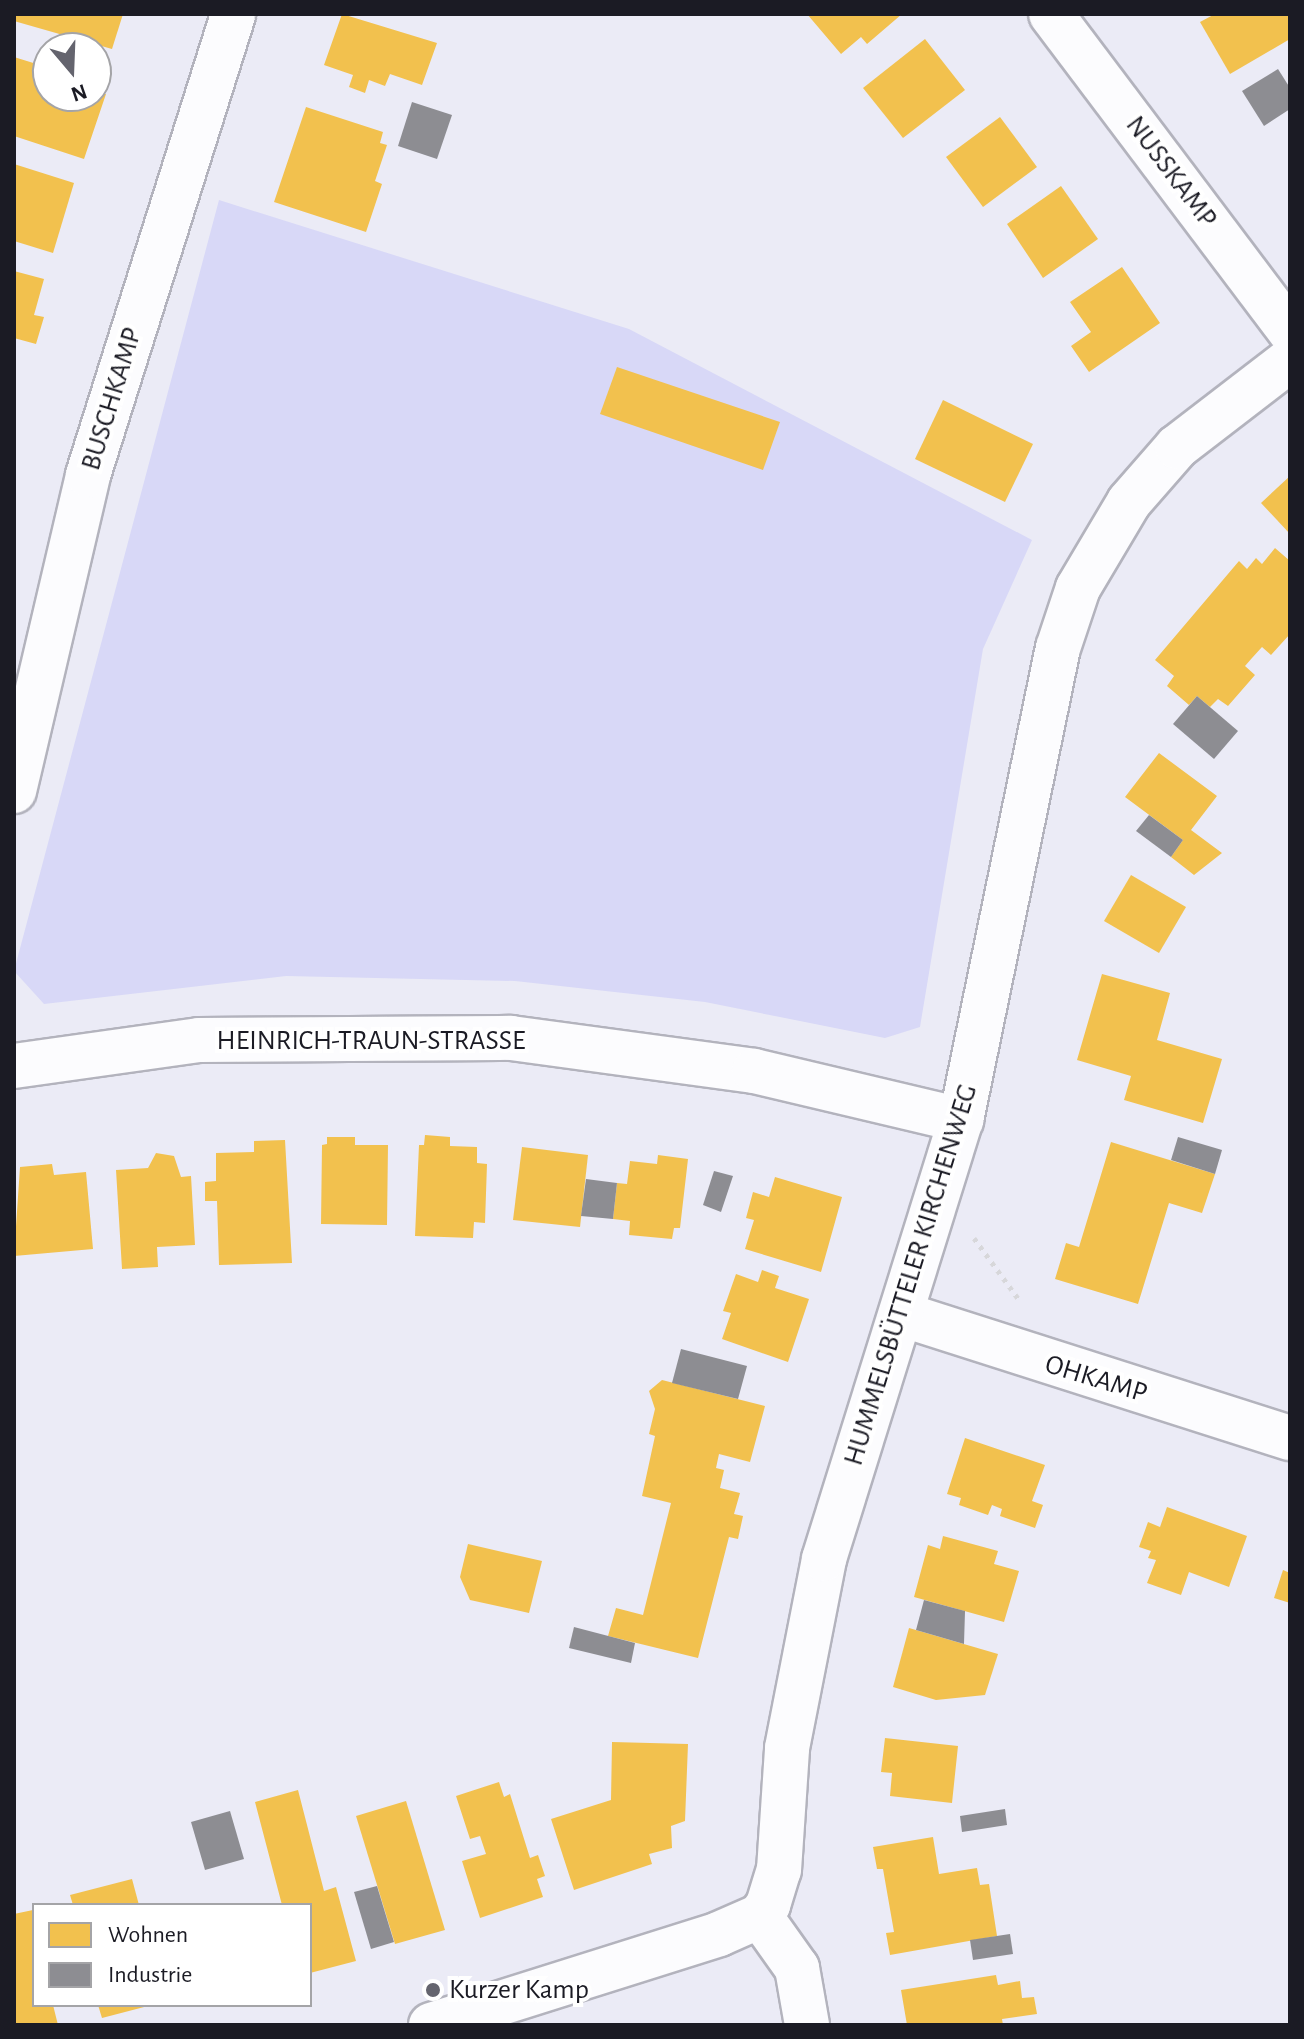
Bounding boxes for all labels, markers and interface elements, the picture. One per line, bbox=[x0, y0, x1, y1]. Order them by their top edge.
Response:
north arrow bbox=[32, 32, 112, 112]
text: N bbox=[68, 80, 90, 106]
street label: NUSSKAMP bbox=[1118, 109, 1224, 235]
street label: BUSCHKAMP bbox=[74, 324, 150, 474]
street label: HEINRICH-TRAUN-STRASSE bbox=[217, 1024, 525, 1058]
street label: HUMMELSBÜTTELER KIRCHENWEG bbox=[837, 1080, 985, 1470]
street label: OHKAMP bbox=[1041, 1348, 1151, 1410]
legend bbox=[32, 1903, 312, 2007]
text: Wohnen bbox=[108, 1923, 188, 1947]
text: Industrie bbox=[108, 1963, 192, 1987]
place label: Kurzer Kamp bbox=[449, 1973, 589, 2007]
marker: Kurzer Kamp bbox=[424, 1981, 442, 1999]

